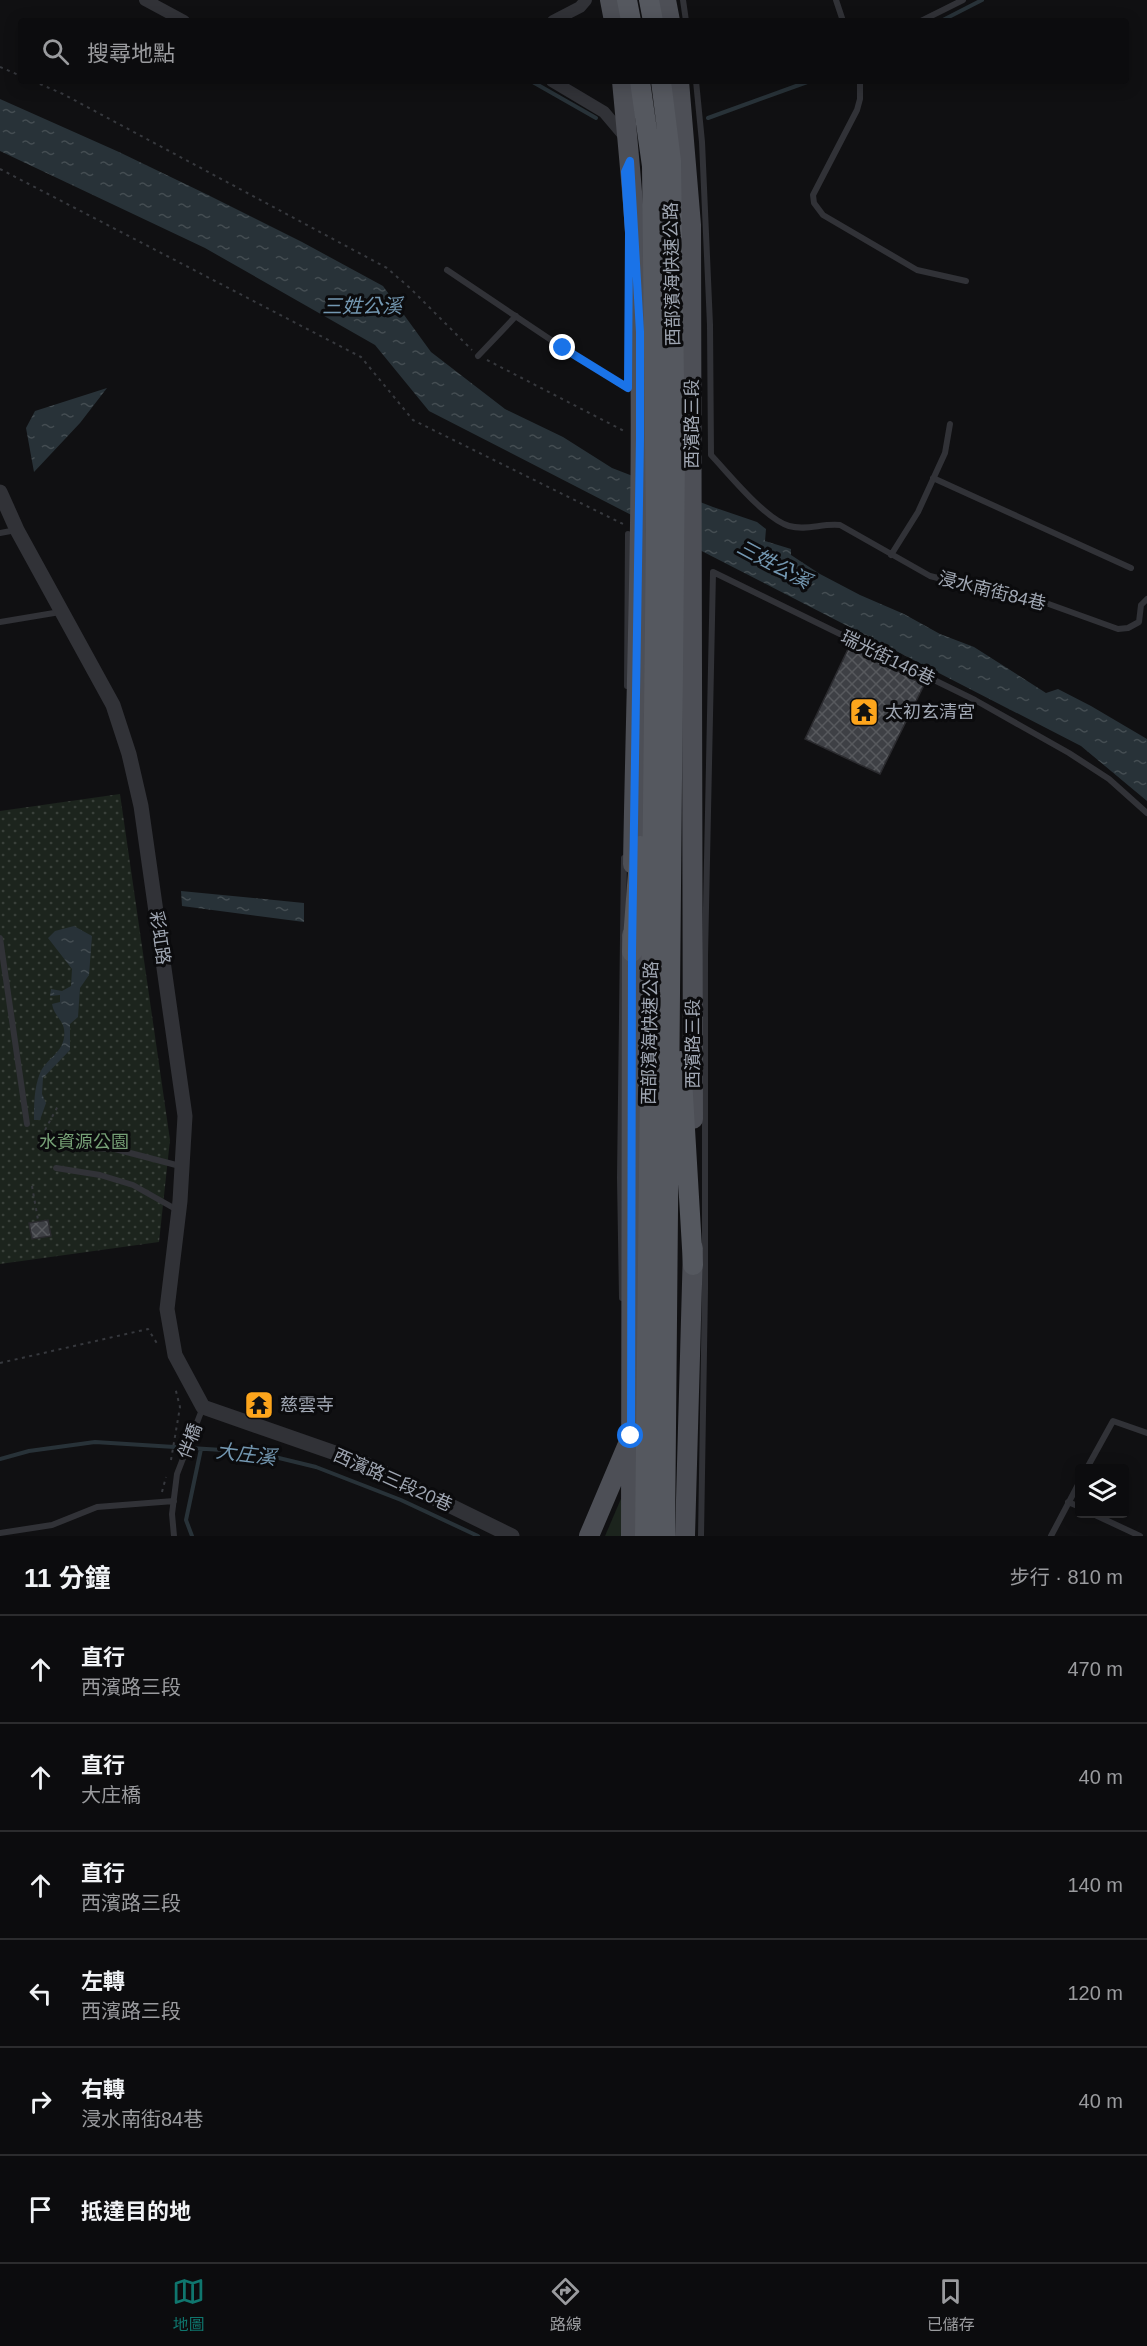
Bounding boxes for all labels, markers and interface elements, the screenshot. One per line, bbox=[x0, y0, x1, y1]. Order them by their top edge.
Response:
search box bbox=[18, 18, 1129, 84]
icon: search bbox=[39, 35, 72, 68]
text: 搜尋地點 bbox=[87, 41, 175, 66]
street label: 西部濱海快速公路 bbox=[661, 202, 683, 346]
water label: 三姓公溪 bbox=[322, 295, 405, 317]
route end bbox=[549, 334, 575, 360]
street label: 西濱路三段 bbox=[682, 379, 702, 469]
water label: 三姓公溪 bbox=[734, 536, 817, 594]
street label: 浸水南街84巷 bbox=[936, 568, 1048, 614]
street label: 瑞光街146巷 bbox=[838, 627, 938, 689]
temple icon: 太初玄清宮 bbox=[848, 696, 880, 728]
place label: 太初玄清宮 bbox=[885, 702, 975, 722]
street label: 彩虹路 bbox=[146, 910, 174, 966]
street label: 西部濱海快速公路 bbox=[639, 961, 661, 1105]
street label: 西濱路三段 bbox=[683, 999, 703, 1089]
park label: 水資源公園 bbox=[39, 1132, 129, 1152]
temple icon: 慈雲寺 bbox=[243, 1389, 275, 1421]
place label: 慈雲寺 bbox=[280, 1395, 334, 1415]
street label: 伴橋 bbox=[174, 1421, 206, 1461]
route start bbox=[617, 1422, 643, 1448]
water label: 大庄溪 bbox=[215, 1439, 280, 1469]
street label: 西濱路三段20巷 bbox=[330, 1445, 456, 1515]
map controls bbox=[1075, 1464, 1129, 1518]
button: layers bbox=[1075, 1464, 1129, 1518]
text: 11 分鐘 bbox=[24, 1563, 111, 1593]
text: 步行 · 810 m bbox=[1010, 1566, 1123, 1588]
text: 直行 bbox=[81, 1645, 125, 1670]
icon: ahead bbox=[24, 1653, 57, 1686]
text: 470 m bbox=[1067, 1658, 1123, 1680]
text: 西濱路三段 bbox=[81, 1676, 181, 1698]
text: 直行 bbox=[81, 1753, 125, 1778]
icon: ahead bbox=[24, 1761, 57, 1794]
text: 40 m bbox=[1079, 1766, 1123, 1788]
text: 大庄橋 bbox=[81, 1784, 141, 1806]
text: 直行 bbox=[81, 1861, 125, 1886]
icon: ahead bbox=[24, 1869, 57, 1902]
text: 140 m bbox=[1067, 1874, 1123, 1896]
text: 西濱路三段 bbox=[81, 1892, 181, 1914]
text: 左轉 bbox=[81, 1969, 125, 1994]
icon: left bbox=[24, 1977, 57, 2010]
text: 120 m bbox=[1067, 1982, 1123, 2004]
text: 西濱路三段 bbox=[81, 2000, 181, 2022]
text: 右轉 bbox=[81, 2077, 125, 2102]
icon: right bbox=[24, 2085, 57, 2118]
text: 40 m bbox=[1079, 2090, 1123, 2112]
text: 浸水南街84巷 bbox=[81, 2108, 203, 2130]
icon: arrive bbox=[24, 2193, 57, 2226]
text: 抵達目的地 bbox=[81, 2199, 191, 2224]
tab: 地圖 bbox=[172, 2275, 205, 2335]
tab: 路線 bbox=[549, 2275, 582, 2335]
tab: 已儲存 bbox=[927, 2275, 975, 2335]

